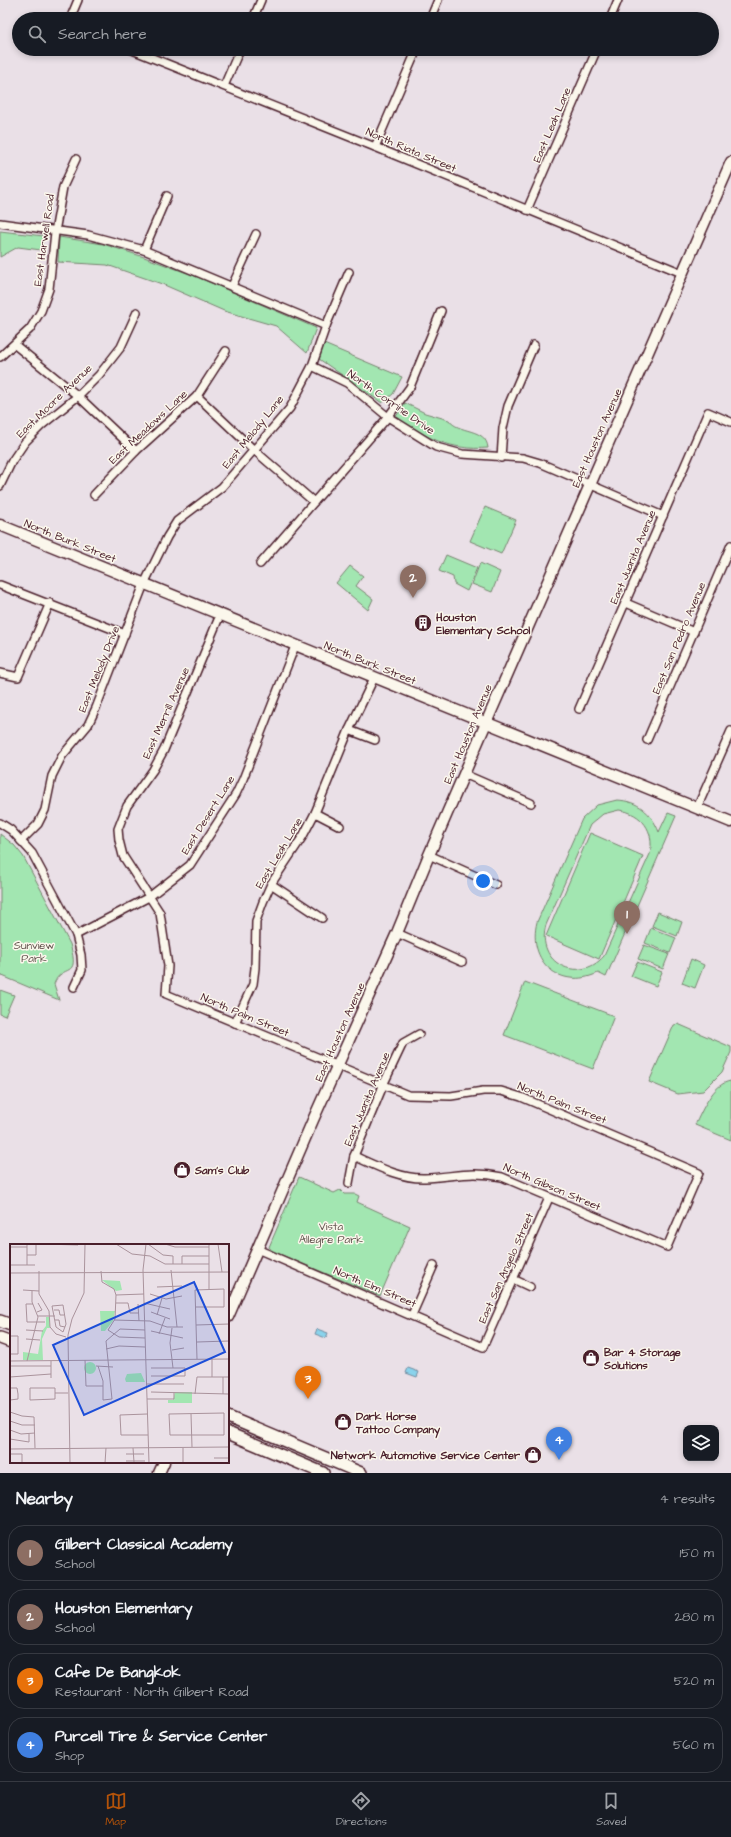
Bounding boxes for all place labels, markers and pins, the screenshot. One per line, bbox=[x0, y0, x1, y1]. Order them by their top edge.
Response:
pin: 2 bbox=[400, 565, 426, 598]
place label: Houston Elementary School bbox=[435, 610, 531, 640]
building icon: Houston Elementary School bbox=[413, 613, 433, 633]
pin: 1 bbox=[614, 901, 640, 934]
shop icon: Sam's Club bbox=[172, 1160, 192, 1180]
place label: Sam's Club bbox=[194, 1163, 250, 1178]
place label: Bar 4 Storage Solutions bbox=[603, 1345, 681, 1373]
shop icon: Bar 4 Storage Solutions bbox=[581, 1348, 601, 1368]
pin: 3 bbox=[295, 1366, 321, 1399]
place label: Dark Horse Tattoo Company bbox=[355, 1409, 441, 1439]
shop icon: Dark Horse Tattoo Company bbox=[333, 1412, 353, 1432]
pin: 4 bbox=[546, 1427, 572, 1460]
shop icon: Network Automotive Service Center bbox=[523, 1445, 543, 1465]
place label: Network Automotive Service Center bbox=[331, 1448, 521, 1463]

